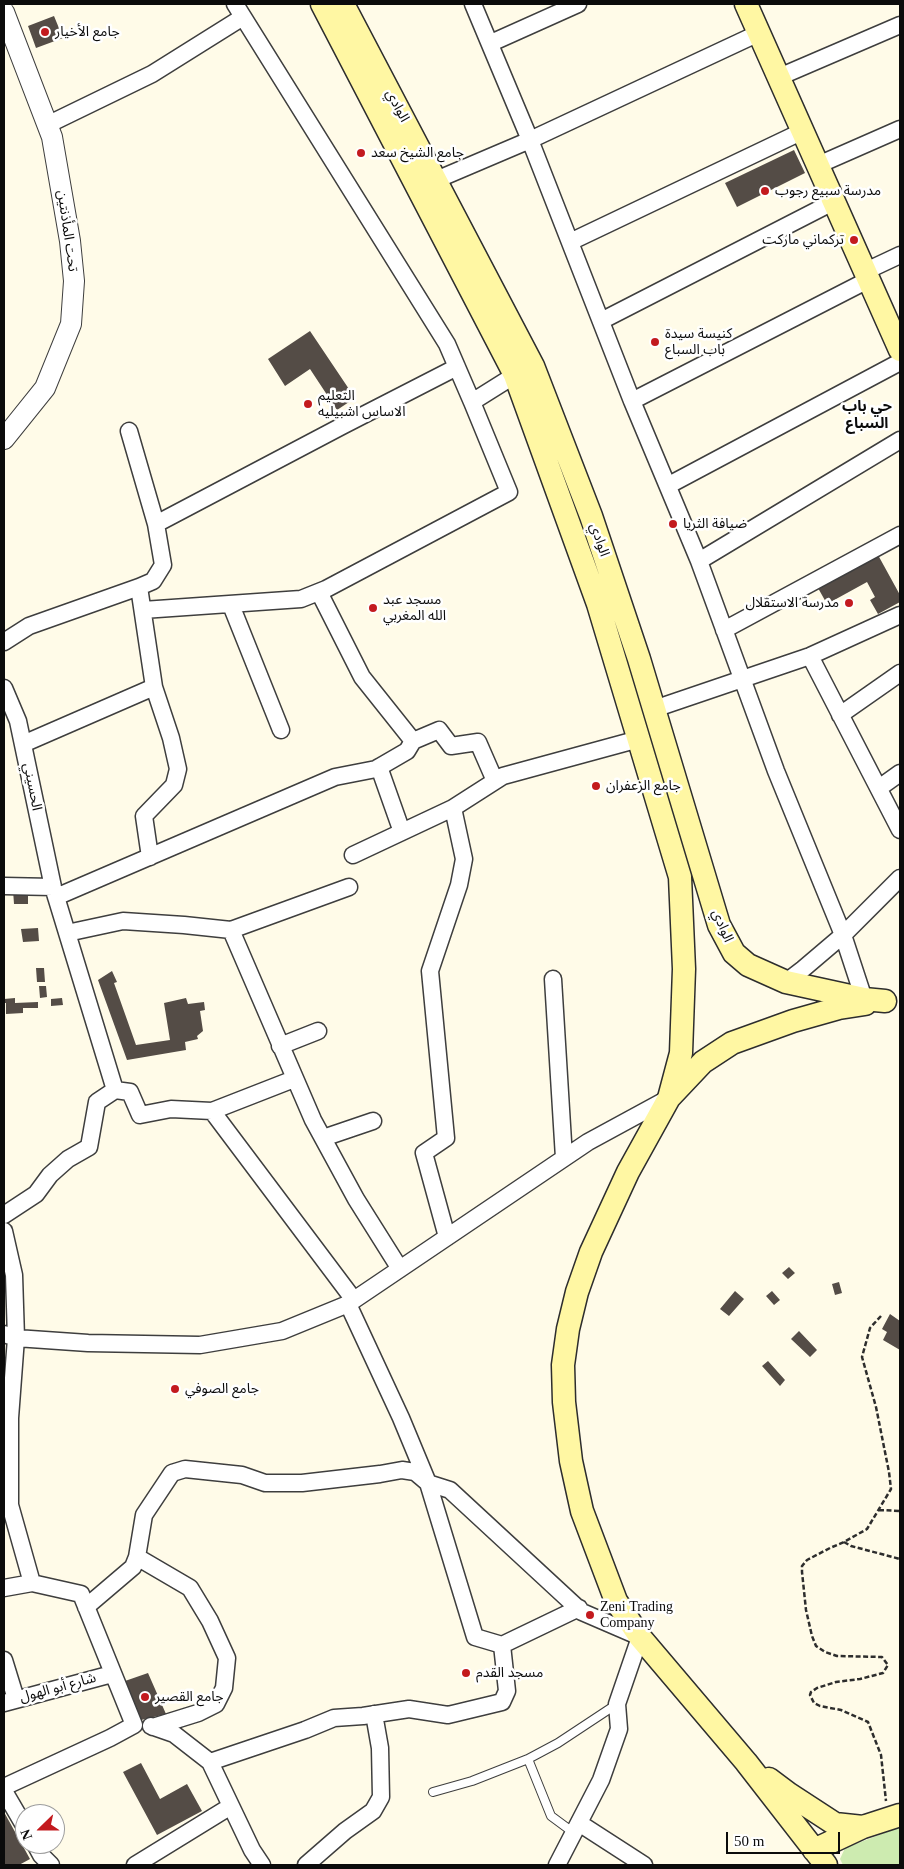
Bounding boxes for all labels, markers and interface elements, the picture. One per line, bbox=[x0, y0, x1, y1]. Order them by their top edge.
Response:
place label: جامع الأخيار bbox=[55, 24, 120, 40]
marker: جامع الأخيار bbox=[39, 26, 51, 38]
street label: الوادي bbox=[382, 87, 412, 125]
place label: جامع الشيخ سعد bbox=[371, 145, 464, 161]
marker: جامع الشيخ سعد bbox=[355, 147, 367, 159]
place label: مدرسة سبيع رجوب bbox=[775, 183, 881, 199]
marker: مدرسة سبيع رجوب bbox=[759, 185, 771, 197]
street label: تحت المأذنتين bbox=[53, 189, 81, 273]
place label: تركماني ماركت bbox=[762, 232, 844, 248]
marker: تركماني ماركت bbox=[848, 234, 860, 246]
place label: كنيسة سيدة باب السباع bbox=[665, 326, 732, 358]
marker: كنيسة سيدة باب السباع bbox=[649, 336, 661, 348]
place label: التعلیم الاساس اشبیلیه bbox=[318, 388, 406, 421]
marker: التعلیم الاساس اشبیلیه bbox=[302, 398, 314, 410]
district label: حي باب السباع bbox=[842, 398, 892, 433]
place label: ضيافة الثريا bbox=[683, 516, 747, 532]
marker: ضيافة الثريا bbox=[667, 518, 679, 530]
street label: الوادي bbox=[585, 521, 613, 559]
place label: مسجد عبد الله المغربي bbox=[383, 592, 446, 624]
place label: مدرسة الاستقلال bbox=[745, 595, 839, 611]
marker: مدرسة الاستقلال bbox=[843, 597, 855, 609]
marker: مسجد عبد الله المغربي bbox=[367, 602, 379, 614]
street label: الحسيني bbox=[19, 762, 45, 812]
place label: جامع الزعفران bbox=[606, 778, 681, 794]
marker: جامع الزعفران bbox=[590, 780, 602, 792]
street label: الوادي bbox=[708, 907, 736, 945]
place label: جامع الصوفي bbox=[185, 1381, 259, 1397]
marker: جامع الصوفي bbox=[169, 1383, 181, 1395]
place label: Zeni Trading Company bbox=[600, 1599, 673, 1631]
marker: Zeni Trading Company bbox=[584, 1609, 596, 1621]
place label: مسجد القدم bbox=[476, 1665, 543, 1681]
marker: مسجد القدم bbox=[460, 1667, 472, 1679]
street label: شارع أبو الهول bbox=[18, 1670, 98, 1706]
place label: جامع القصير bbox=[155, 1689, 224, 1705]
marker: جامع القصير bbox=[139, 1691, 151, 1703]
north arrow bbox=[15, 1804, 65, 1854]
scale bar bbox=[729, 1822, 843, 1854]
text: N bbox=[18, 1827, 35, 1842]
text: 50 m bbox=[734, 1833, 764, 1849]

